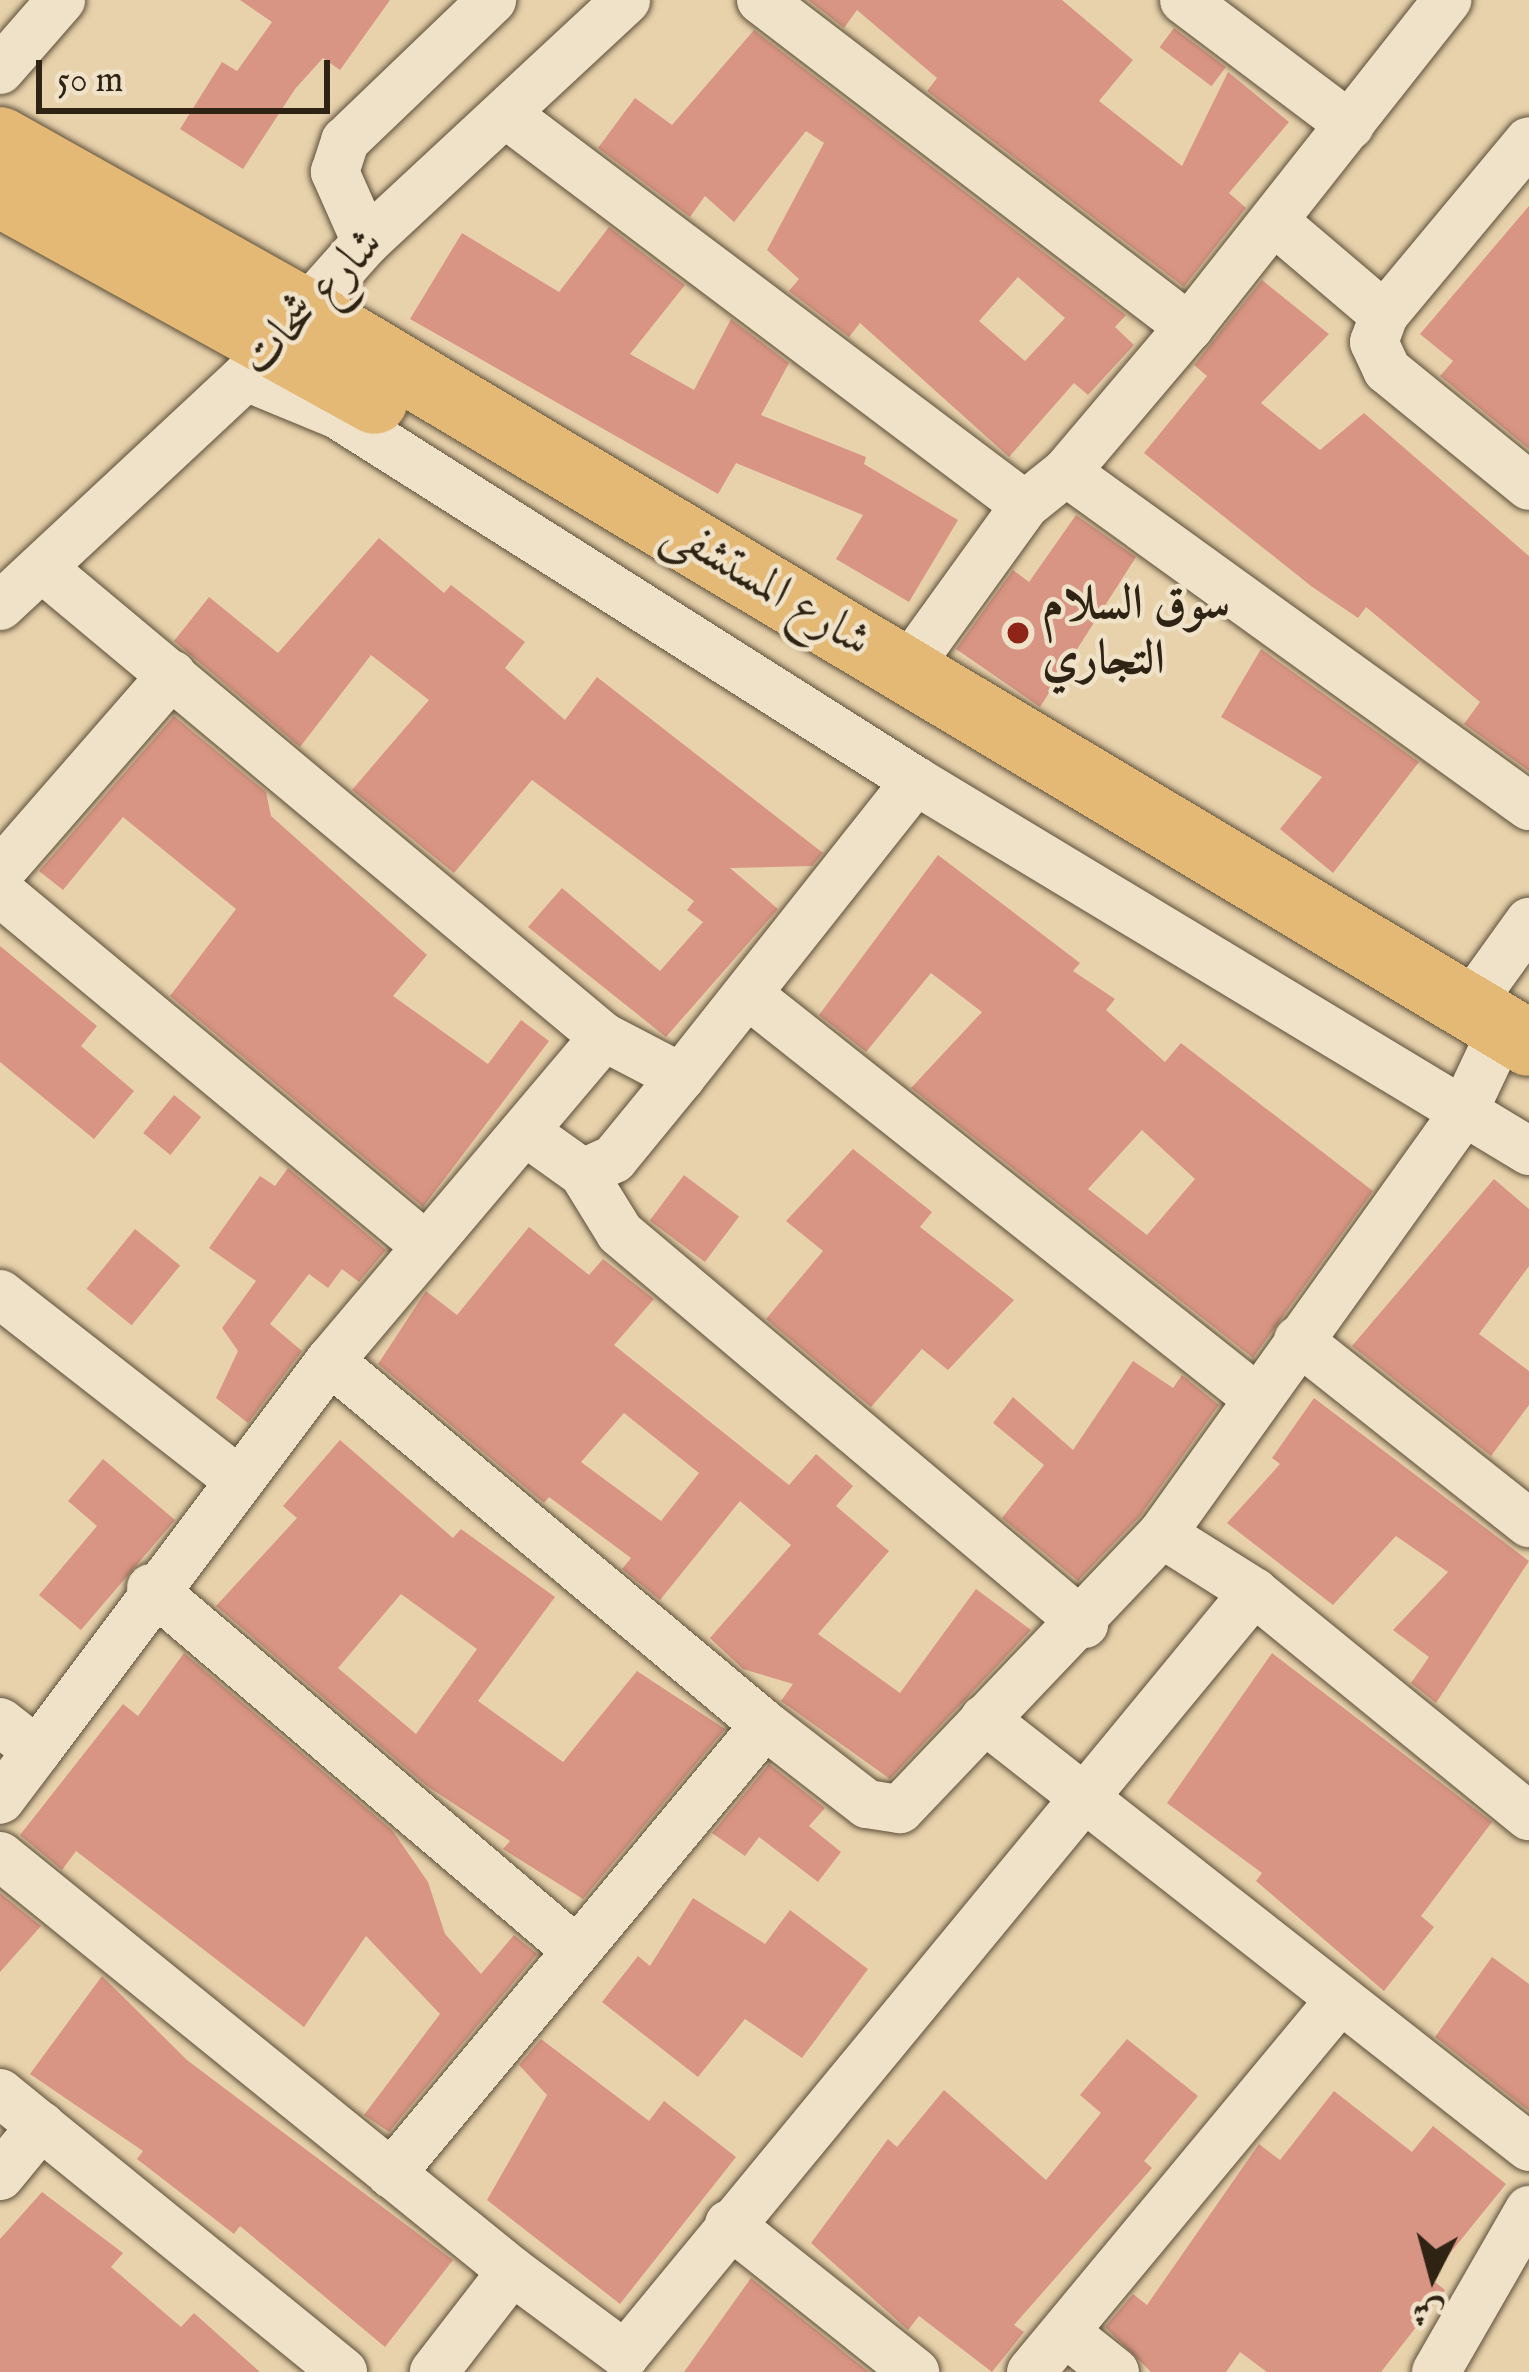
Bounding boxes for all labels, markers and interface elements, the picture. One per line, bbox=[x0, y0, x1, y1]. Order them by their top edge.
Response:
scale bar bbox=[42, 36, 336, 110]
text: 50 m bbox=[57, 58, 123, 104]
street label: شارع شحات bbox=[230, 217, 396, 389]
street label: شارع المستشفى bbox=[653, 503, 881, 671]
place label: سوق السلام التجاري bbox=[1042, 576, 1230, 689]
marker: سوق السلام التجاري bbox=[1005, 620, 1031, 646]
north arrow bbox=[1373, 2216, 1493, 2336]
text: ش bbox=[1411, 2289, 1448, 2334]

